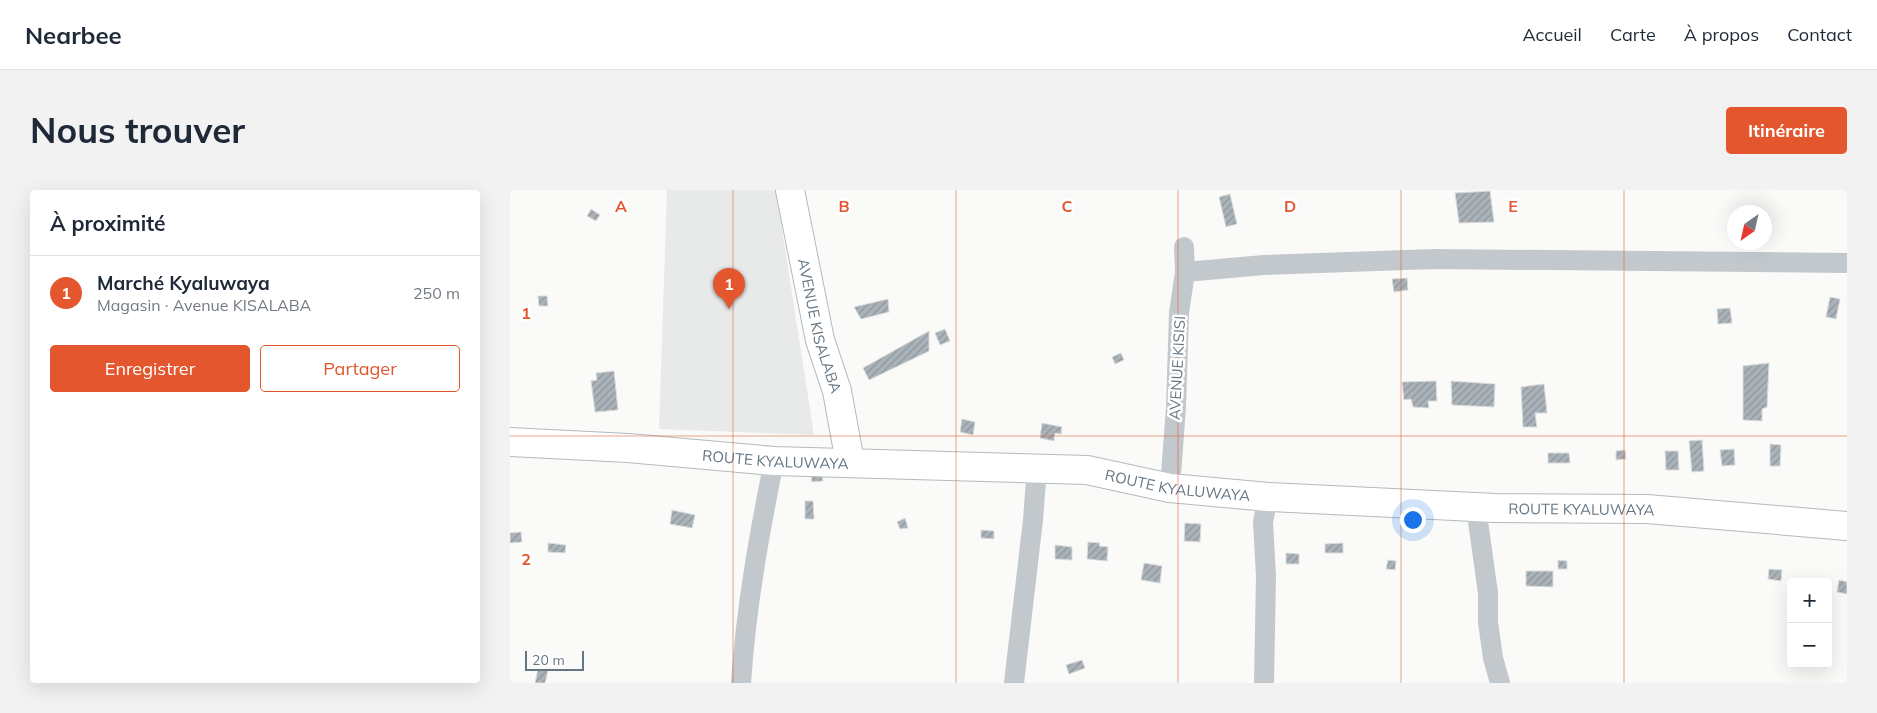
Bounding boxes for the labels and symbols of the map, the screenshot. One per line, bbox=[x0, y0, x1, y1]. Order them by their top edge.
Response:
text: A bbox=[615, 196, 627, 216]
text: B bbox=[838, 196, 850, 216]
text: C bbox=[1062, 196, 1073, 216]
text: D bbox=[1284, 196, 1296, 216]
text: E bbox=[1508, 196, 1518, 216]
north arrow bbox=[1727, 205, 1772, 250]
street label: AVENUE KISALABA bbox=[794, 257, 846, 395]
pin: 1 bbox=[713, 268, 745, 309]
text: 1 bbox=[521, 303, 531, 323]
street label: AVENUE KISISI bbox=[1165, 315, 1189, 421]
street label: ROUTE KYALUWAYA bbox=[701, 445, 849, 473]
street label: ROUTE KYALUWAYA bbox=[1103, 465, 1251, 505]
street label: ROUTE KYALUWAYA bbox=[1508, 499, 1656, 519]
your location bbox=[1400, 507, 1426, 533]
text: 2 bbox=[521, 549, 531, 569]
scale bar bbox=[525, 648, 584, 671]

